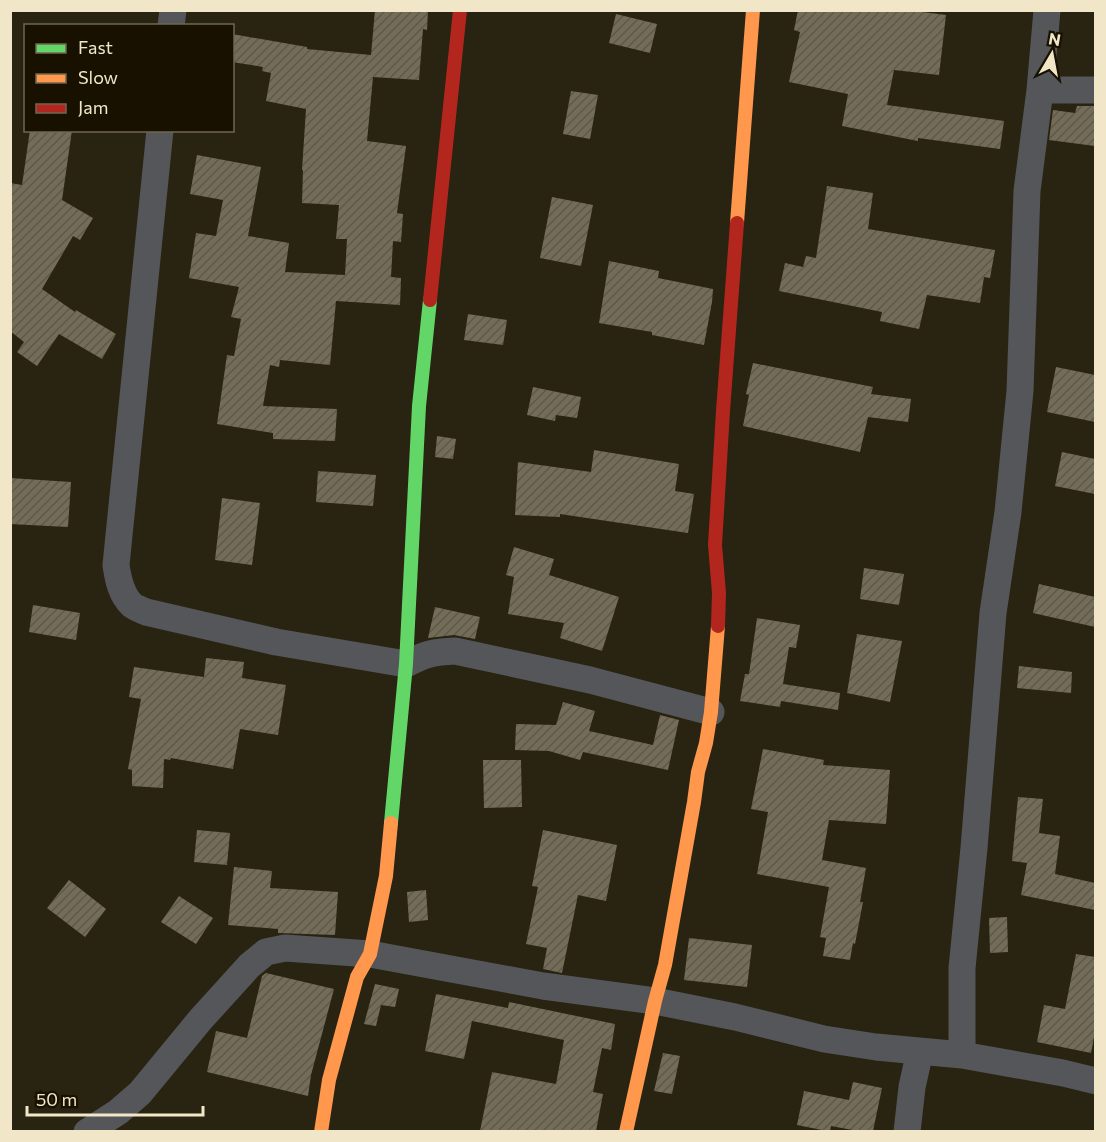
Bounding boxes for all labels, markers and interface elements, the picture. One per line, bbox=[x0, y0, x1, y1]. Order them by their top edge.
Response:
legend bbox=[24, 24, 234, 132]
north arrow bbox=[1022, 24, 1082, 84]
text: N bbox=[1047, 28, 1062, 49]
text: Fast bbox=[78, 36, 113, 58]
text: Slow bbox=[78, 66, 118, 88]
text: Jam bbox=[78, 96, 108, 118]
scale bar bbox=[27, 1079, 202, 1117]
text: 50 m bbox=[36, 1088, 77, 1110]

